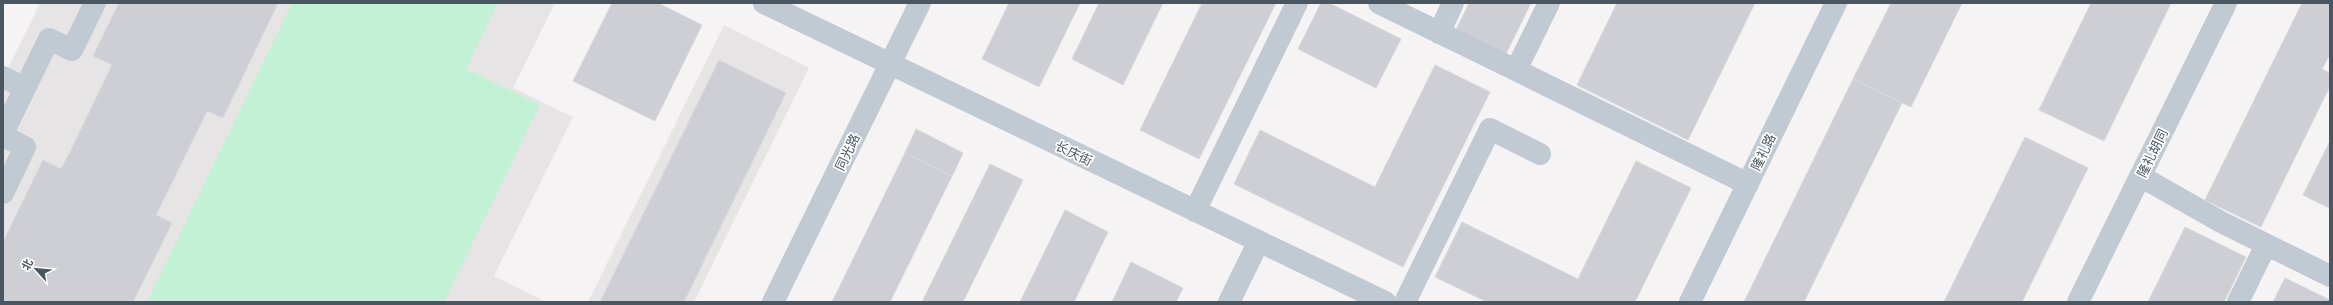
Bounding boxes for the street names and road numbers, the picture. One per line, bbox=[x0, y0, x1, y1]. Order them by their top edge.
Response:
street label: 隆礼胡同 bbox=[2134, 127, 2171, 180]
street label: 同光路 bbox=[832, 131, 863, 173]
street label: 隆礼路 bbox=[1748, 131, 1779, 173]
street label: 长庆街 bbox=[1053, 138, 1095, 169]

